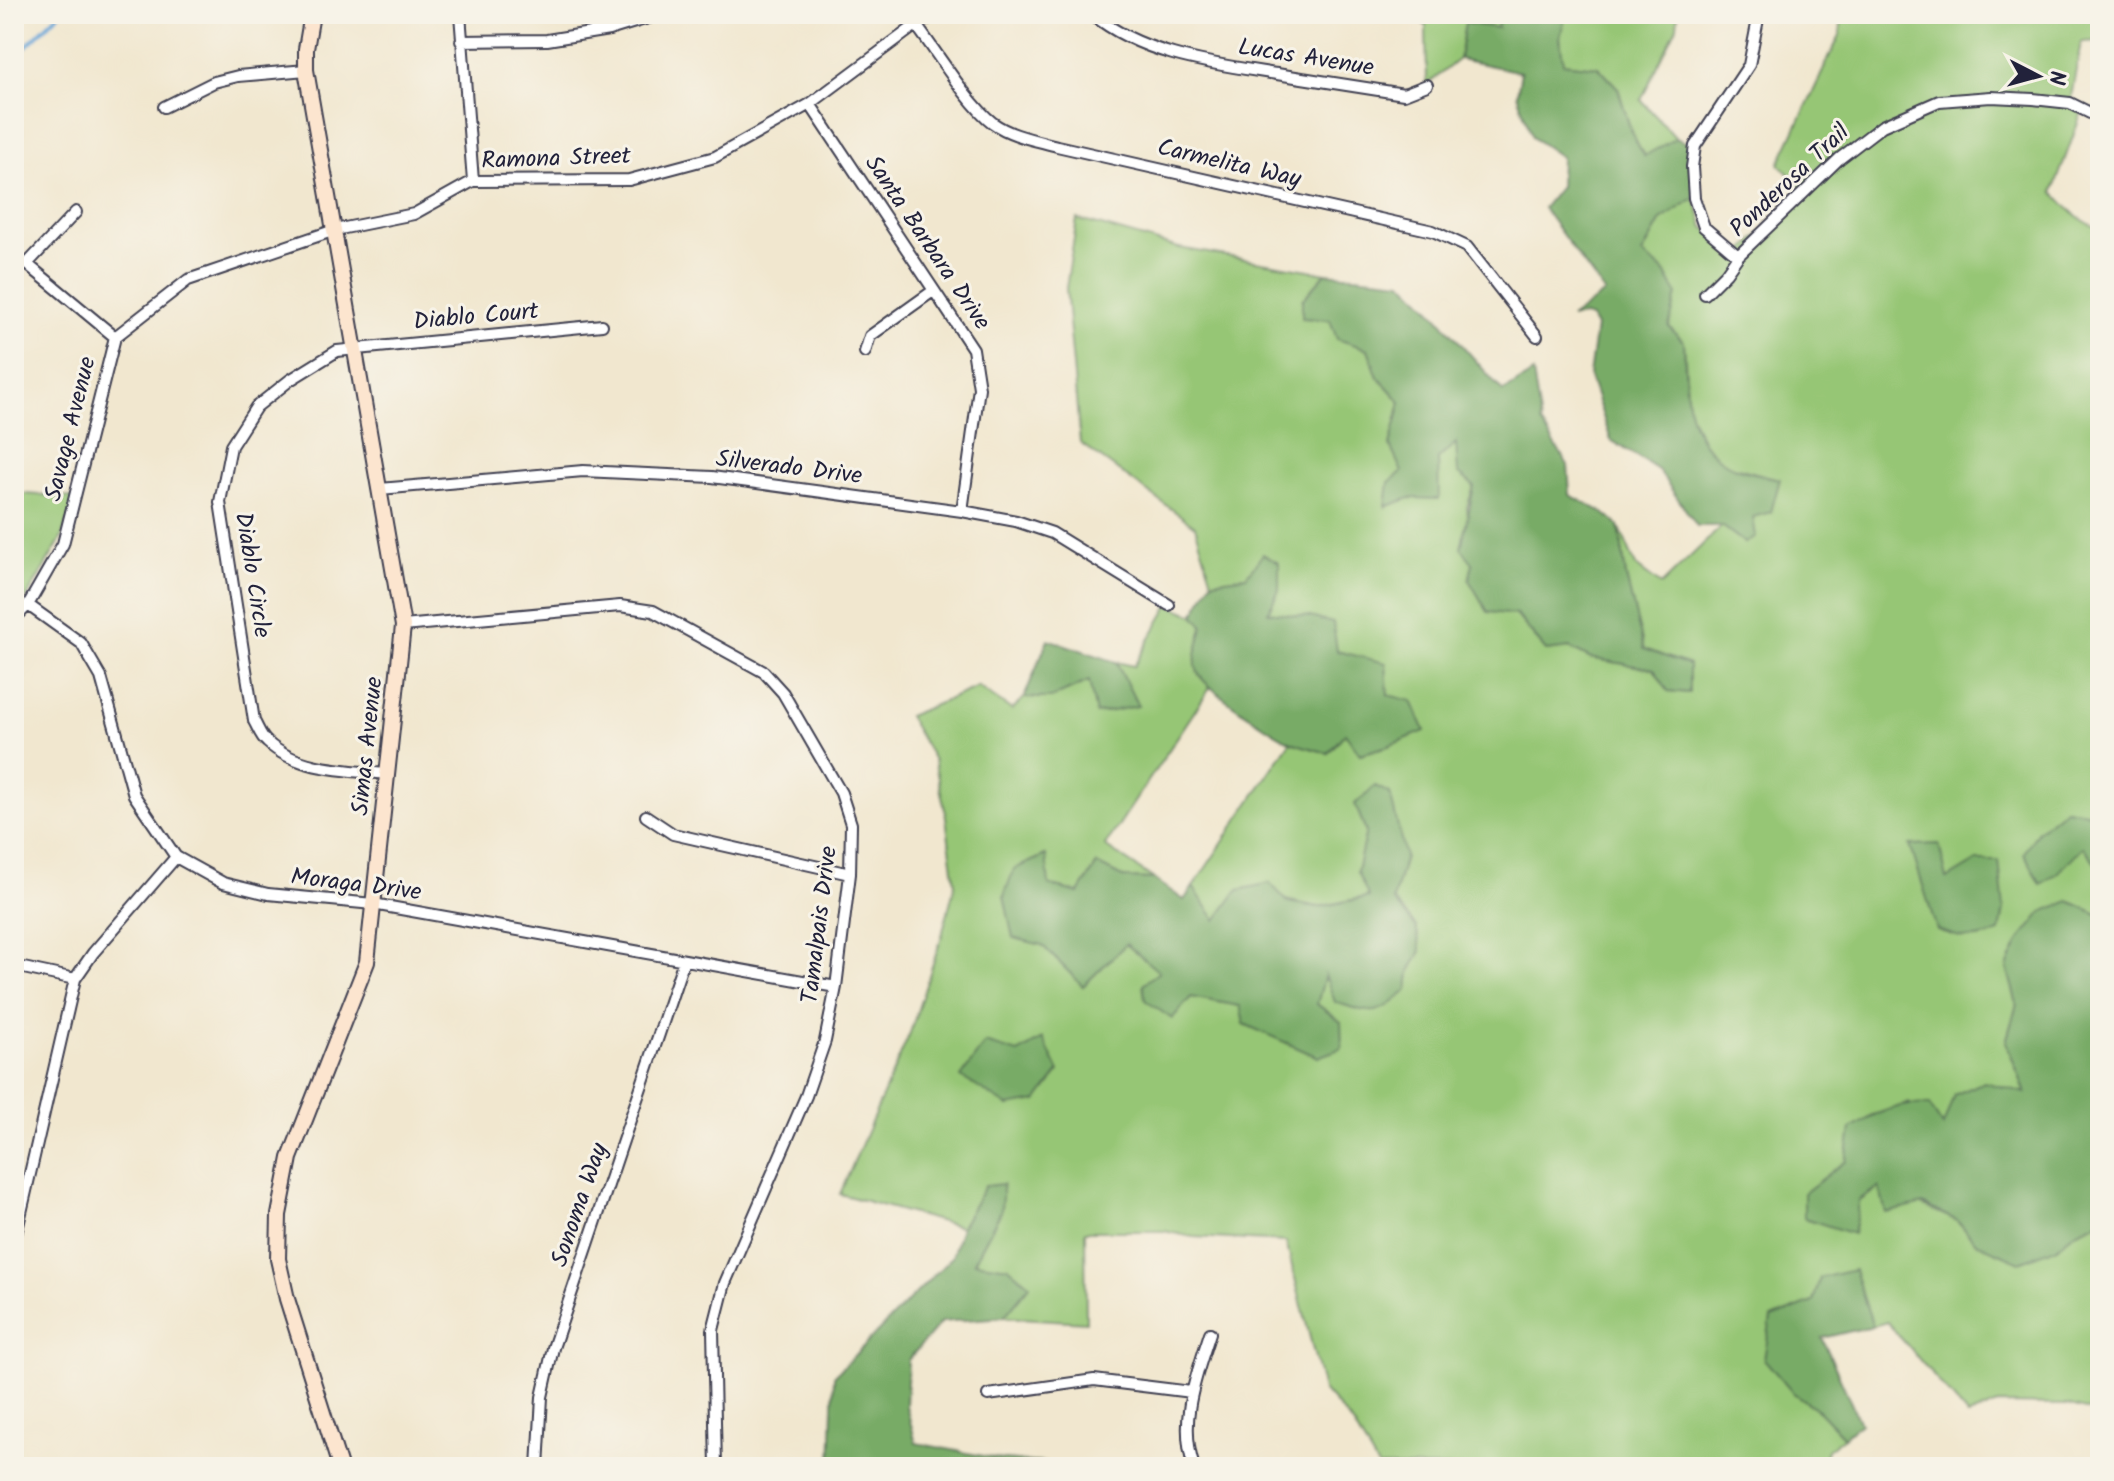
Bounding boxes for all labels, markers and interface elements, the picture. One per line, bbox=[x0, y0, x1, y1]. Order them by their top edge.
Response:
street label: Lucas Avenue bbox=[1235, 28, 1377, 88]
north arrow bbox=[1998, 36, 2078, 116]
text: N bbox=[2037, 69, 2074, 87]
street label: Ponderosa Trail bbox=[1721, 114, 1859, 247]
street label: Carmelita Way bbox=[1153, 129, 1305, 200]
street label: Ramona Street bbox=[480, 137, 632, 181]
street label: Santa Barbara Drive bbox=[854, 147, 1000, 339]
street label: Diablo Court bbox=[412, 292, 541, 342]
street label: Savage Avenue bbox=[34, 352, 108, 505]
street label: Silverado Drive bbox=[714, 440, 865, 496]
street label: Diablo Circle bbox=[223, 509, 281, 641]
street label: Simas Avenue bbox=[341, 674, 395, 817]
street label: Tamalpais Drive bbox=[791, 844, 849, 1006]
street label: Moraga Drive bbox=[288, 858, 424, 912]
street label: Sonoma Way bbox=[541, 1137, 620, 1272]

